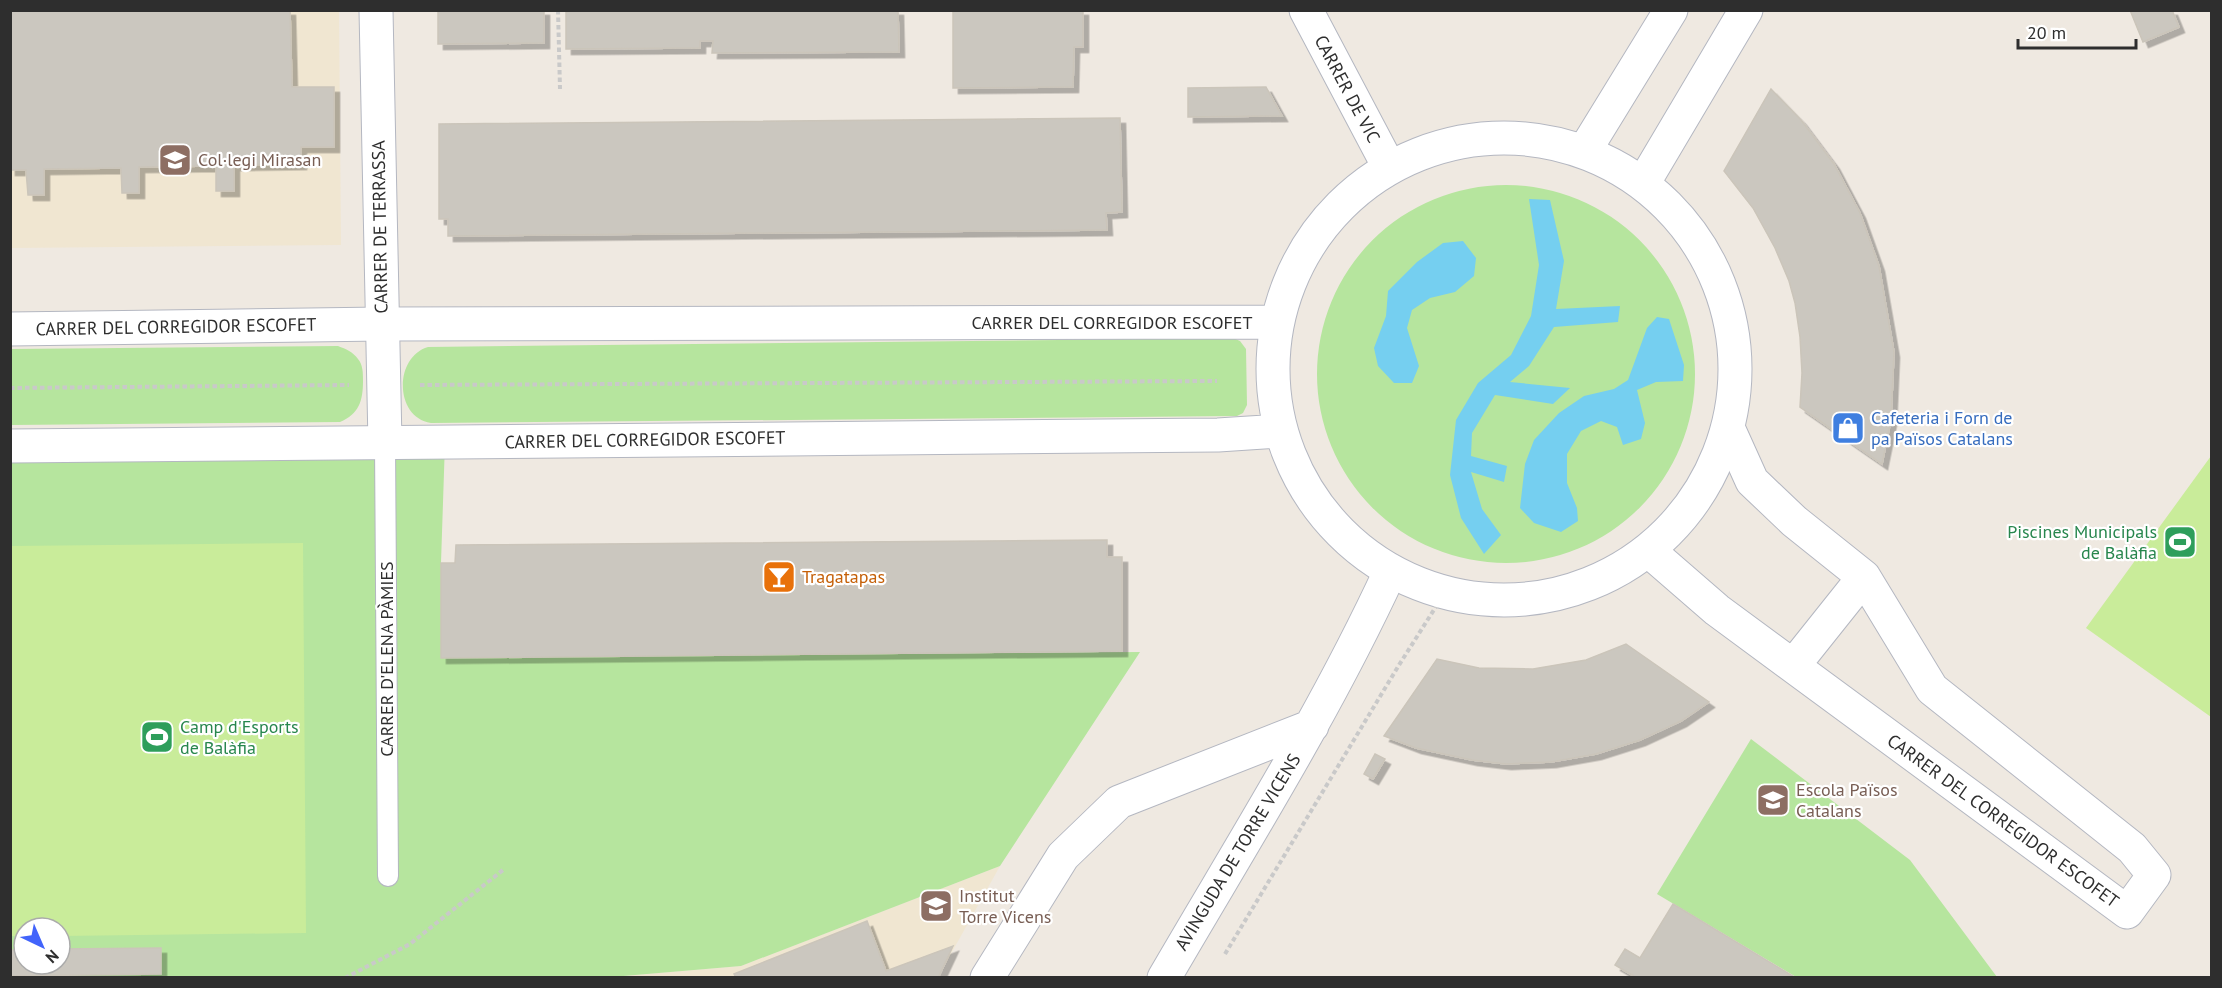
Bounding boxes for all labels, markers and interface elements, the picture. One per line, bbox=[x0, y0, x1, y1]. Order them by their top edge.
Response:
scale bar bbox=[2018, 12, 2136, 50]
text: 20 m bbox=[2027, 21, 2066, 44]
street label: CARRER DE VIC bbox=[1310, 31, 1385, 146]
street label: CARRER DE TERRASSA bbox=[366, 140, 393, 314]
school or university icon: Col·legi Mirasan bbox=[157, 142, 193, 178]
place label: Col·legi Mirasan bbox=[198, 148, 321, 171]
street label: CARRER DEL CORREGIDOR ESCOFET bbox=[972, 311, 1252, 334]
street label: CARRER DEL CORREGIDOR ESCOFET bbox=[35, 313, 317, 340]
place label: Cafeteria i Forn de pa Països Catalans bbox=[1871, 406, 2013, 450]
shop icon: Cafeteria i Forn de pa Països Catalans bbox=[1830, 410, 1866, 446]
street label: CARRER DEL CORREGIDOR ESCOFET bbox=[504, 426, 786, 453]
place label: Piscines Municipals de Balàfia bbox=[2007, 520, 2157, 564]
sports icon: Piscines Municipals de Balàfia bbox=[2162, 524, 2198, 560]
bar icon: Tragatapas bbox=[761, 559, 797, 595]
street label: CARRER D'ELENA PÀMIES bbox=[375, 561, 398, 757]
place label: Tragatapas bbox=[802, 565, 885, 588]
place label: Camp d'Esports de Balàfia bbox=[180, 715, 299, 759]
sports icon: Camp d'Esports de Balàfia bbox=[139, 719, 175, 755]
street label: CARRER DEL CORREGIDOR ESCOFET bbox=[1883, 729, 2124, 912]
street label: AVINGUDA DE TORRE VICENS bbox=[1170, 749, 1305, 954]
place label: Escola Països Catalans bbox=[1796, 778, 1898, 822]
school or university icon: Escola Països Catalans bbox=[1755, 782, 1791, 818]
place label: Institut Torre Vicens bbox=[959, 884, 1051, 928]
school or university icon: Institut Torre Vicens bbox=[918, 888, 954, 924]
north arrow bbox=[12, 916, 72, 976]
text: N bbox=[42, 946, 63, 968]

